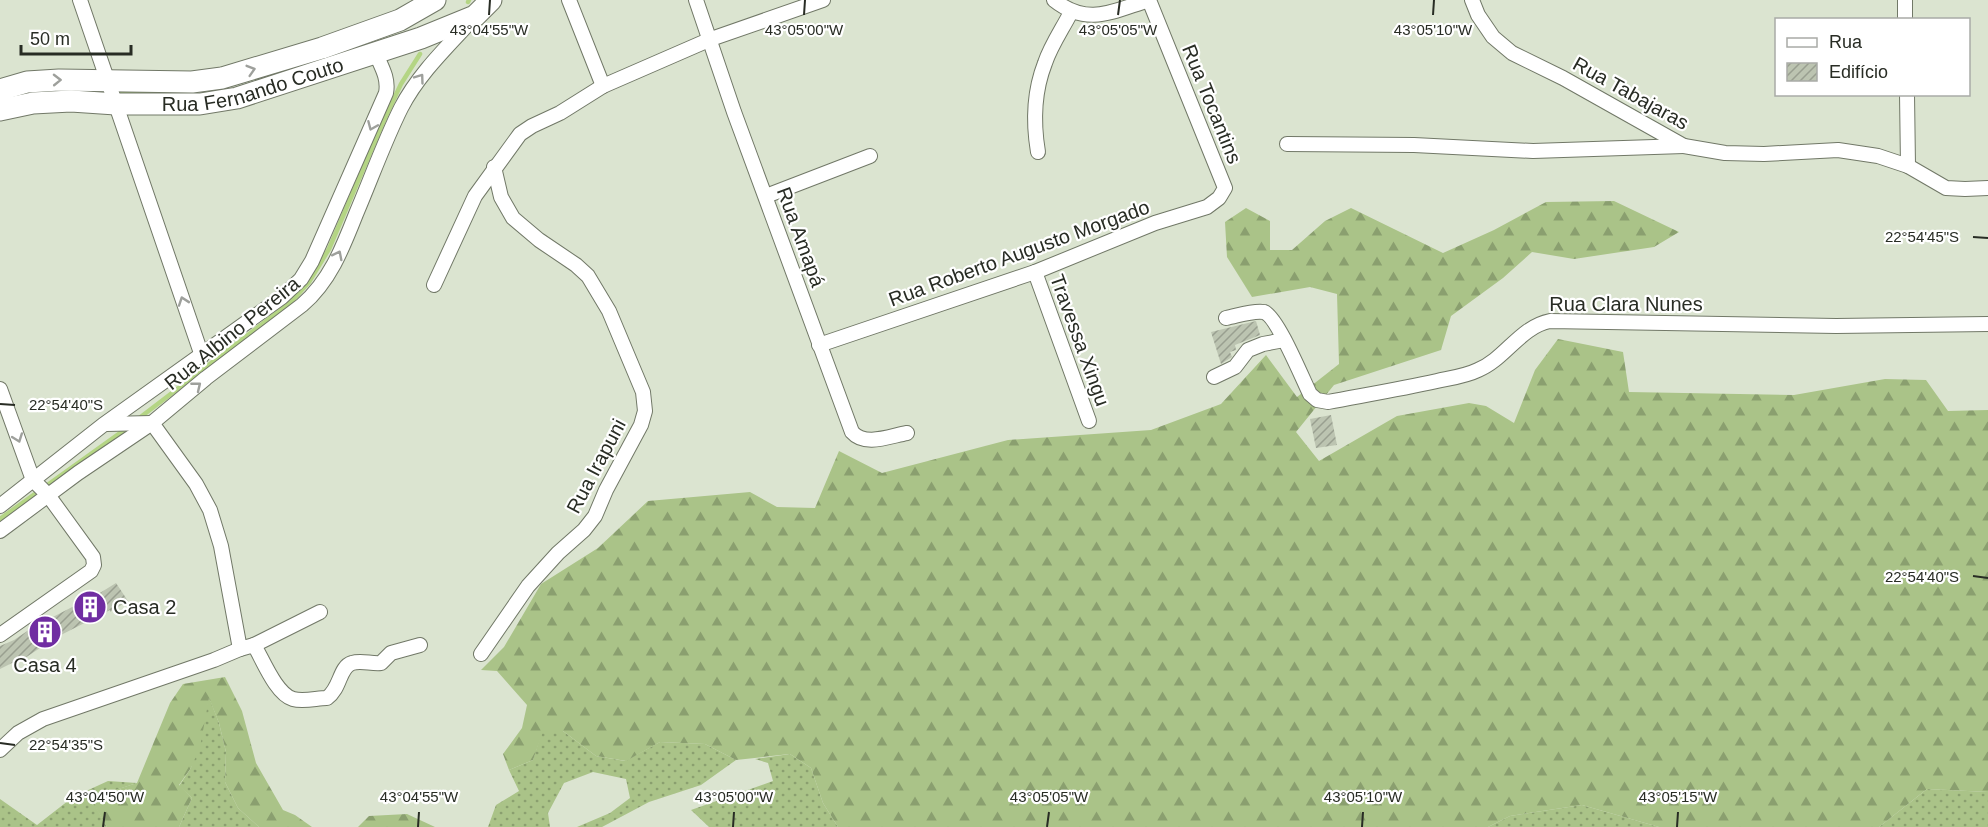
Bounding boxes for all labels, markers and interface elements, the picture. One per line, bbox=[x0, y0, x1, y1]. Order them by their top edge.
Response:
scale bar bbox=[21, 18, 130, 56]
legend bbox=[1775, 18, 1970, 96]
text: 43°04'55"W bbox=[450, 21, 529, 38]
text: 43°05'00"W bbox=[765, 21, 844, 38]
text: 43°05'05"W bbox=[1079, 21, 1158, 38]
text: 43°05'10"W bbox=[1394, 21, 1473, 38]
text: 50 m bbox=[30, 29, 70, 49]
text: Rua bbox=[1829, 32, 1863, 52]
street label: Rua Tocantins bbox=[1178, 41, 1246, 167]
street label: Rua Tabajaras bbox=[1569, 52, 1693, 134]
street label: Rua Fernando Couto bbox=[162, 53, 346, 115]
text: Edifício bbox=[1829, 62, 1888, 82]
one-way arrow bbox=[245, 65, 256, 77]
one-way arrow bbox=[53, 74, 62, 87]
one-way arrow bbox=[413, 74, 424, 85]
one-way arrow bbox=[367, 120, 379, 131]
street label: Rua Amapá bbox=[773, 184, 830, 291]
street label: Rua Roberto Augusto Morgado bbox=[886, 196, 1152, 310]
text: 22°54'45"S bbox=[1885, 228, 1959, 245]
one-way arrow bbox=[331, 250, 343, 261]
street label: Rua Albino Pereira bbox=[160, 271, 304, 394]
street label: Travessa Xingu bbox=[1046, 271, 1114, 409]
street label: Rua Clara Nunes bbox=[1549, 293, 1703, 315]
one-way arrow bbox=[177, 296, 190, 307]
one-way arrow bbox=[190, 382, 201, 393]
text: 22°54'40"S bbox=[29, 396, 103, 413]
street label: Rua Irapuni bbox=[562, 415, 630, 517]
one-way arrow bbox=[10, 433, 23, 443]
text: 22°54'40"S bbox=[1885, 568, 1959, 585]
building icon: Casa 2 bbox=[72, 589, 108, 625]
place label: Casa 2 bbox=[113, 596, 176, 618]
building icon: Casa 4 bbox=[27, 614, 63, 650]
place label: Casa 4 bbox=[13, 654, 77, 676]
text: 22°54'35"S bbox=[29, 736, 103, 753]
text: 43°04'50"W bbox=[66, 788, 145, 805]
text: 43°04'55"W bbox=[380, 788, 459, 805]
text: 43°05'00"W bbox=[695, 788, 774, 805]
text: 43°05'05"W bbox=[1010, 788, 1089, 805]
text: 43°05'10"W bbox=[1324, 788, 1403, 805]
text: 43°05'15"W bbox=[1639, 788, 1718, 805]

